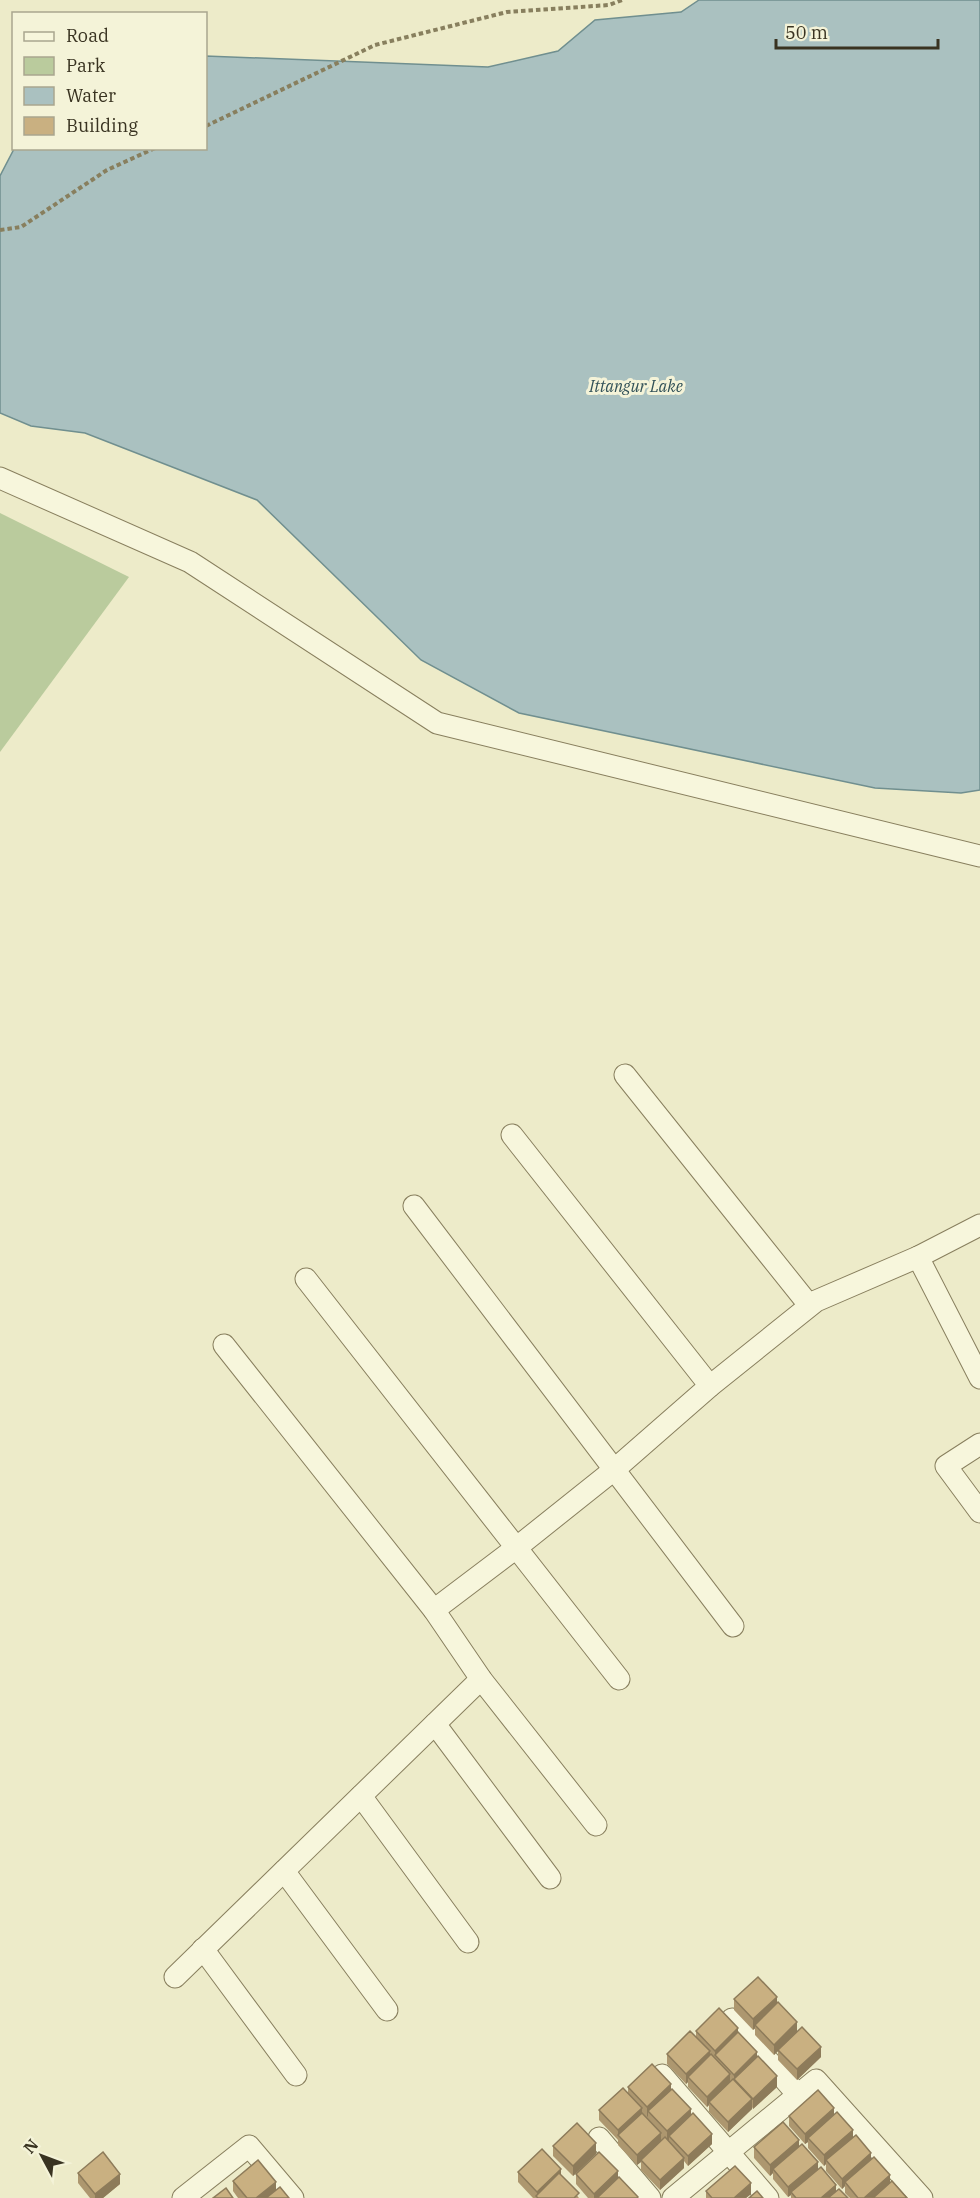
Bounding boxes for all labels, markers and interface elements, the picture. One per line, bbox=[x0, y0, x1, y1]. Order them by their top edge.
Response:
legend bbox=[12, 12, 207, 150]
scale bar bbox=[776, 12, 938, 50]
text: 50 m bbox=[785, 21, 828, 44]
text: Road bbox=[66, 24, 109, 47]
text: Park bbox=[66, 54, 106, 77]
text: Water bbox=[66, 84, 116, 107]
text: Building bbox=[66, 114, 138, 137]
water label: Ittangur Lake bbox=[588, 376, 683, 396]
north arrow bbox=[12, 2126, 72, 2186]
text: N bbox=[19, 2135, 42, 2157]

